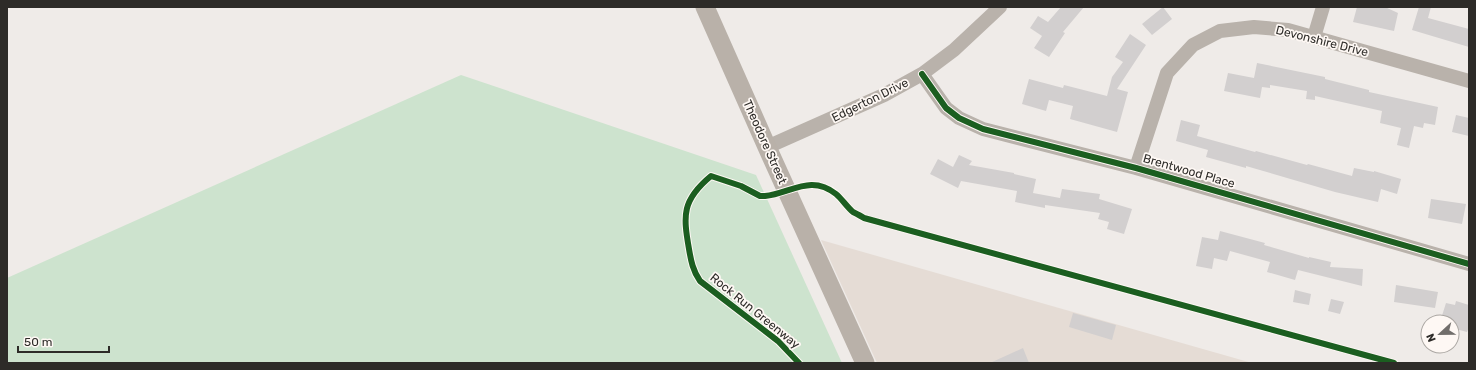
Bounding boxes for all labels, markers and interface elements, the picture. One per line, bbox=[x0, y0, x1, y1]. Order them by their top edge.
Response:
street label: Devonshire Drive bbox=[1274, 23, 1370, 59]
street label: Edgerton Drive bbox=[829, 75, 911, 125]
street label: Theodore Street bbox=[740, 98, 790, 186]
street label: Brentwood Place bbox=[1141, 151, 1237, 191]
street label: Rock Run Greenway bbox=[707, 270, 803, 352]
north arrow bbox=[1420, 314, 1460, 354]
scale bar bbox=[18, 328, 109, 354]
text: N bbox=[1424, 331, 1439, 344]
text: 50 m bbox=[24, 335, 52, 349]

